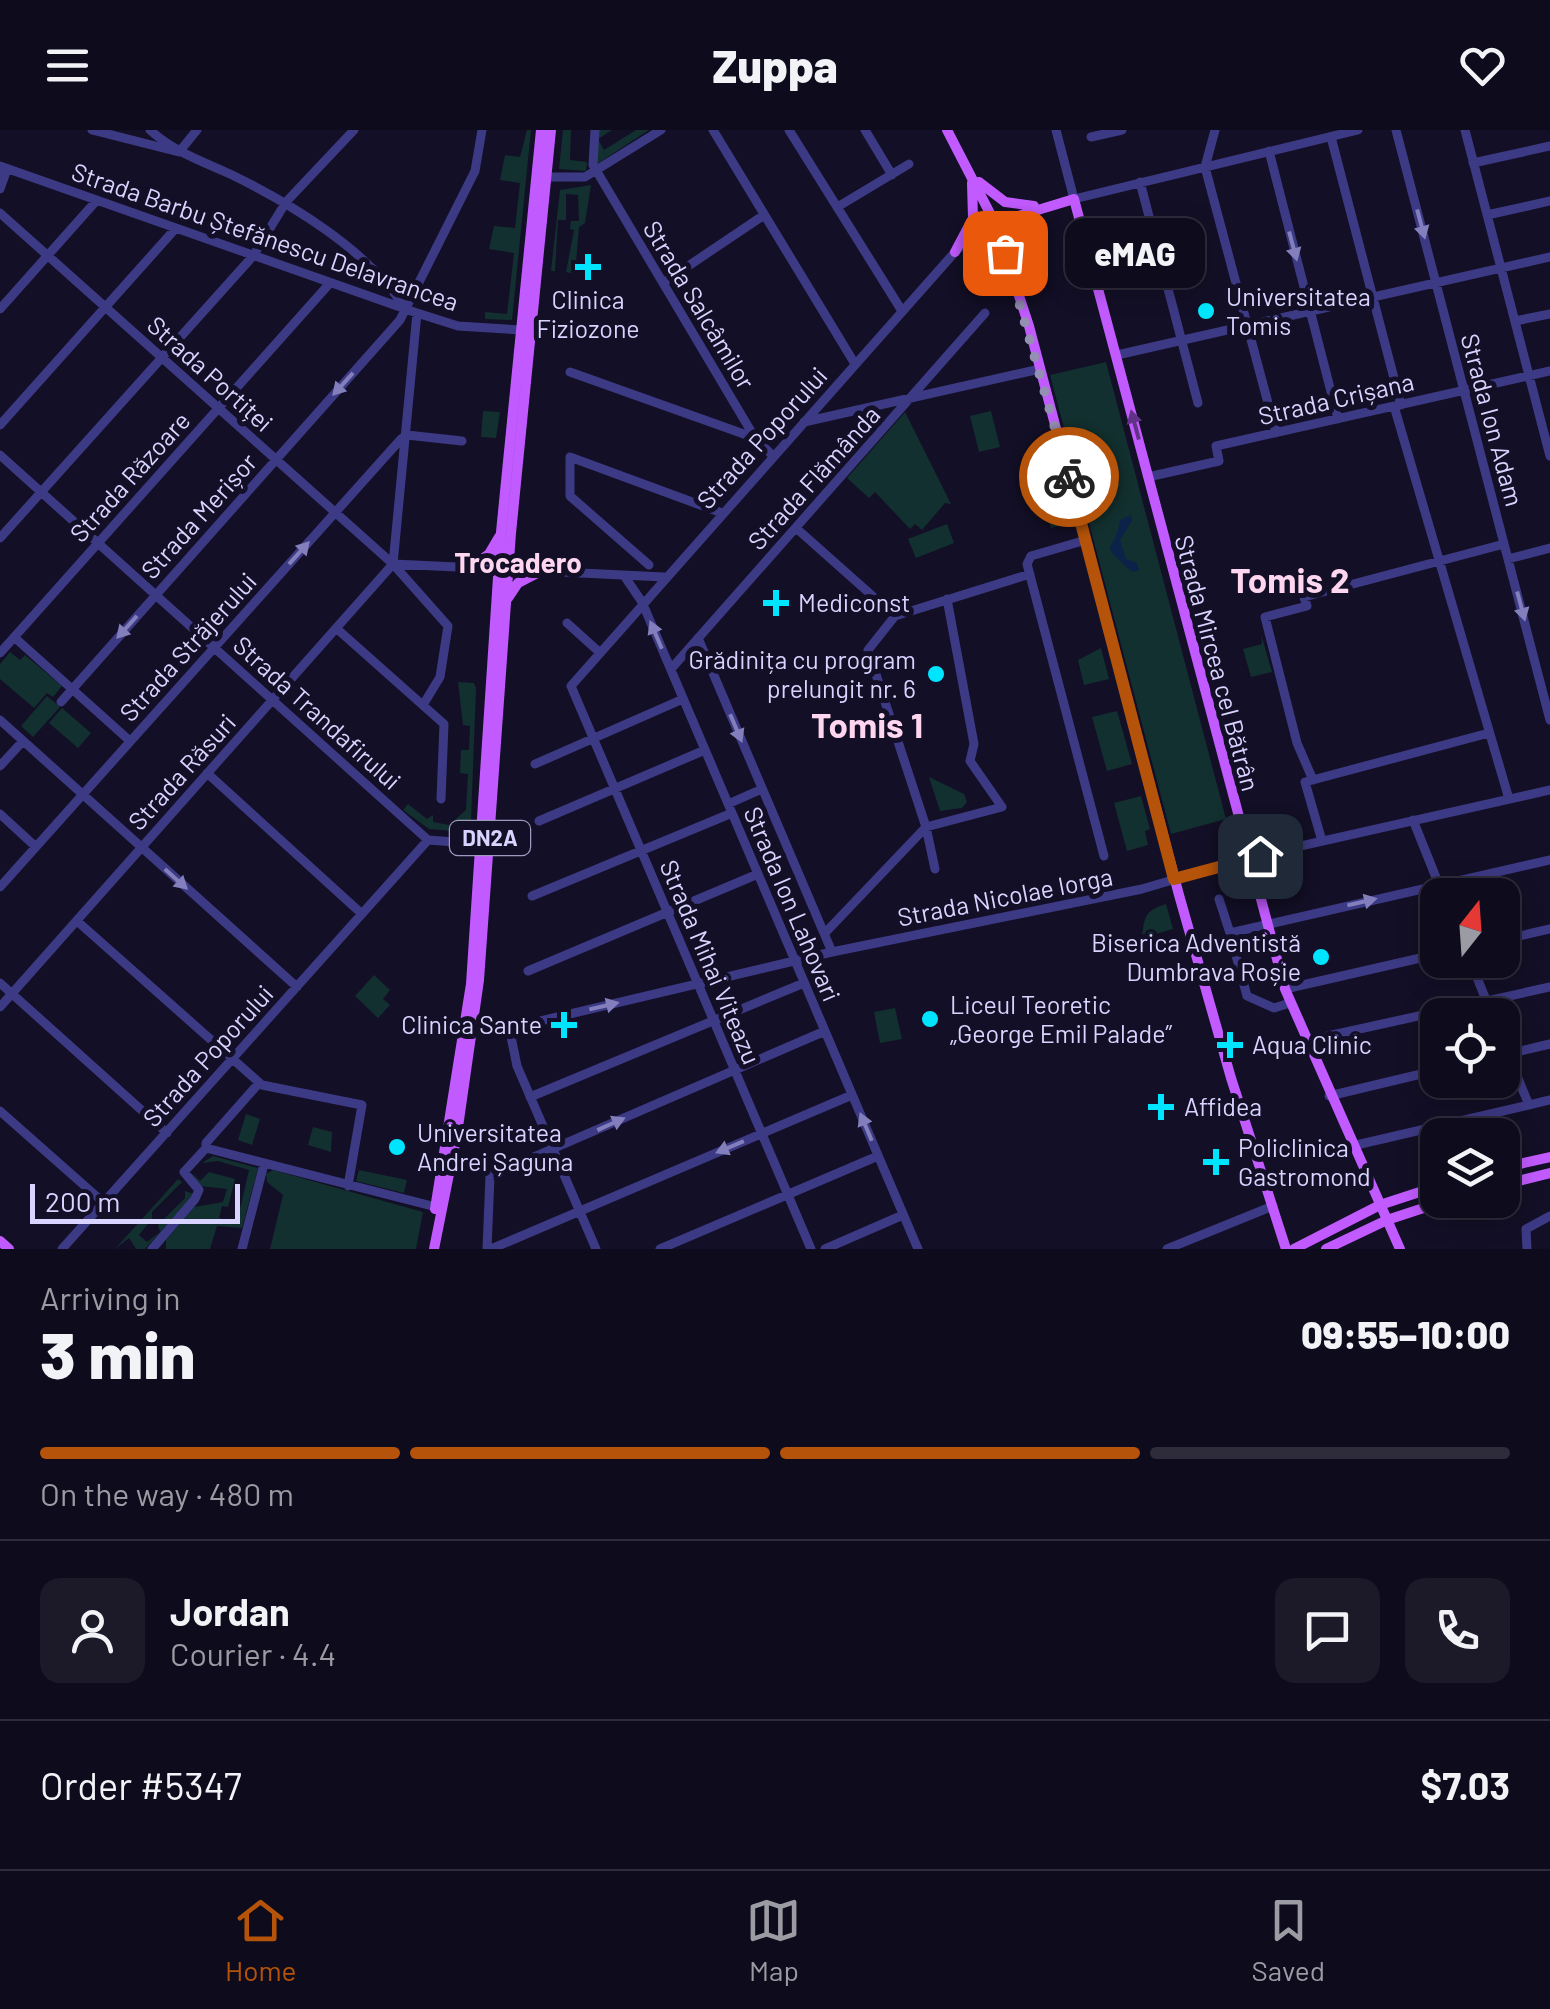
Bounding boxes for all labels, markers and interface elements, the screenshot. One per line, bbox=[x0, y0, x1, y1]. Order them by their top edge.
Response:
icon: menu bbox=[40, 38, 95, 93]
text: Zuppa bbox=[712, 38, 838, 92]
icon: heart bbox=[1455, 38, 1510, 93]
street label: Strada Barbu Ștefănescu Delavrancea bbox=[68, 156, 463, 316]
one-way arrow bbox=[1413, 209, 1429, 240]
pin bbox=[963, 211, 1048, 296]
street label: Strada Salcâmilor bbox=[638, 215, 762, 394]
callout: eMAG bbox=[1065, 218, 1205, 288]
icon: bag bbox=[978, 226, 1033, 281]
one-way arrow bbox=[1286, 231, 1302, 262]
text: eMAG bbox=[1094, 234, 1176, 272]
marker: Clinica Fiziozone bbox=[575, 254, 601, 280]
place label: Universitatea Tomis bbox=[1226, 281, 1371, 340]
place label: Clinica Fiziozone bbox=[536, 284, 640, 343]
marker: Universitatea Tomis bbox=[1195, 300, 1217, 322]
street label: Strada Portiței bbox=[142, 309, 280, 437]
street label: Strada Ion Adam bbox=[1456, 330, 1530, 509]
street label: Strada Poporului bbox=[690, 360, 833, 514]
street label: Strada Crișana bbox=[1255, 366, 1416, 430]
one-way arrow bbox=[333, 371, 355, 396]
street label: Strada Flămânda bbox=[741, 399, 886, 555]
street label: Strada Răzoare bbox=[63, 405, 196, 548]
one-way arrow bbox=[1126, 409, 1142, 440]
courier bbox=[1019, 427, 1119, 527]
street label: Strada Merișor bbox=[134, 446, 262, 584]
icon: bike bbox=[1042, 450, 1097, 505]
street label: Strada Mircea cel Bătrân bbox=[1169, 531, 1267, 794]
one-way arrow bbox=[287, 541, 309, 566]
district label: Trocadero bbox=[454, 545, 582, 579]
district label: Tomis 2 bbox=[1230, 558, 1350, 600]
street label: Strada Străjerului bbox=[113, 566, 262, 727]
place label: Mediconst bbox=[798, 587, 910, 617]
marker: Mediconst bbox=[763, 590, 789, 616]
one-way arrow bbox=[1513, 591, 1529, 622]
one-way arrow bbox=[116, 615, 139, 639]
one-way arrow bbox=[648, 620, 664, 650]
street label: Strada Trandafirului bbox=[228, 629, 407, 795]
place label: Grădinița cu program prelungit nr. 6 bbox=[689, 644, 916, 703]
marker: Grădinița cu program prelungit nr. 6 bbox=[925, 663, 947, 685]
district label: Tomis 1 bbox=[811, 703, 923, 745]
street label: Strada Răsuri bbox=[121, 707, 241, 836]
one-way arrow bbox=[728, 713, 744, 743]
street label: Strada Ion Lahovari bbox=[738, 802, 848, 1006]
pin bbox=[1218, 814, 1303, 899]
road number: DN2A bbox=[450, 821, 530, 855]
icon: home bbox=[1233, 829, 1288, 884]
street label: Strada Mihai Viteazu bbox=[654, 855, 768, 1068]
street label: Strada Nicolae Iorga bbox=[895, 860, 1115, 932]
one-way arrow bbox=[164, 867, 188, 890]
north arrow bbox=[1420, 878, 1520, 978]
map controls bbox=[1420, 878, 1520, 1218]
one-way arrow bbox=[1347, 894, 1378, 909]
place label: Biserica Adventistă Dumbrava Roșie bbox=[1091, 927, 1301, 986]
marker: Biserica Adventistă Dumbrava Roșie bbox=[1310, 946, 1332, 968]
street label: Strada Poporului bbox=[136, 978, 279, 1132]
place label: Liceul Teoretic „George Emil Palade” bbox=[950, 989, 1173, 1048]
one-way arrow bbox=[589, 998, 620, 1013]
button: locate bbox=[1420, 998, 1520, 1098]
marker: Liceul Teoretic „George Emil Palade” bbox=[919, 1008, 941, 1030]
place label: Clinica Sante bbox=[401, 1009, 542, 1039]
marker: Clinica Sante bbox=[551, 1012, 577, 1038]
place label: Aqua Clinic bbox=[1252, 1029, 1372, 1059]
marker: Aqua Clinic bbox=[1217, 1032, 1243, 1058]
place label: Affidea bbox=[1184, 1091, 1262, 1121]
marker: Affidea bbox=[1148, 1094, 1174, 1120]
one-way arrow bbox=[857, 1112, 873, 1142]
one-way arrow bbox=[596, 1116, 626, 1132]
place label: Universitatea Andrei Șaguna bbox=[417, 1117, 573, 1176]
button: layers bbox=[1420, 1118, 1520, 1218]
place label: Policlinica Gastromond bbox=[1238, 1132, 1371, 1191]
marker: Universitatea Andrei Șaguna bbox=[386, 1136, 408, 1158]
one-way arrow bbox=[715, 1139, 745, 1155]
marker: Policlinica Gastromond bbox=[1203, 1149, 1229, 1175]
scale bar bbox=[30, 1179, 240, 1224]
text: 200 m bbox=[45, 1184, 120, 1218]
text: Arriving in bbox=[40, 1278, 180, 1316]
text: 09:55–10:00 bbox=[1301, 1311, 1510, 1357]
text: 3 min bbox=[40, 1314, 195, 1392]
text: On the way · 480 m bbox=[40, 1474, 294, 1512]
button: person bbox=[40, 1578, 145, 1683]
button: chat bbox=[1275, 1578, 1380, 1683]
button: phone bbox=[1405, 1578, 1510, 1683]
text: Jordan bbox=[170, 1588, 290, 1634]
text: Courier · 4.4 bbox=[170, 1634, 336, 1672]
text: Order #5347 bbox=[40, 1762, 242, 1808]
text: $7.03 bbox=[1420, 1762, 1510, 1808]
tab: Home bbox=[225, 1893, 296, 1987]
tab: Map bbox=[746, 1893, 801, 1987]
tab: Saved bbox=[1252, 1893, 1325, 1987]

